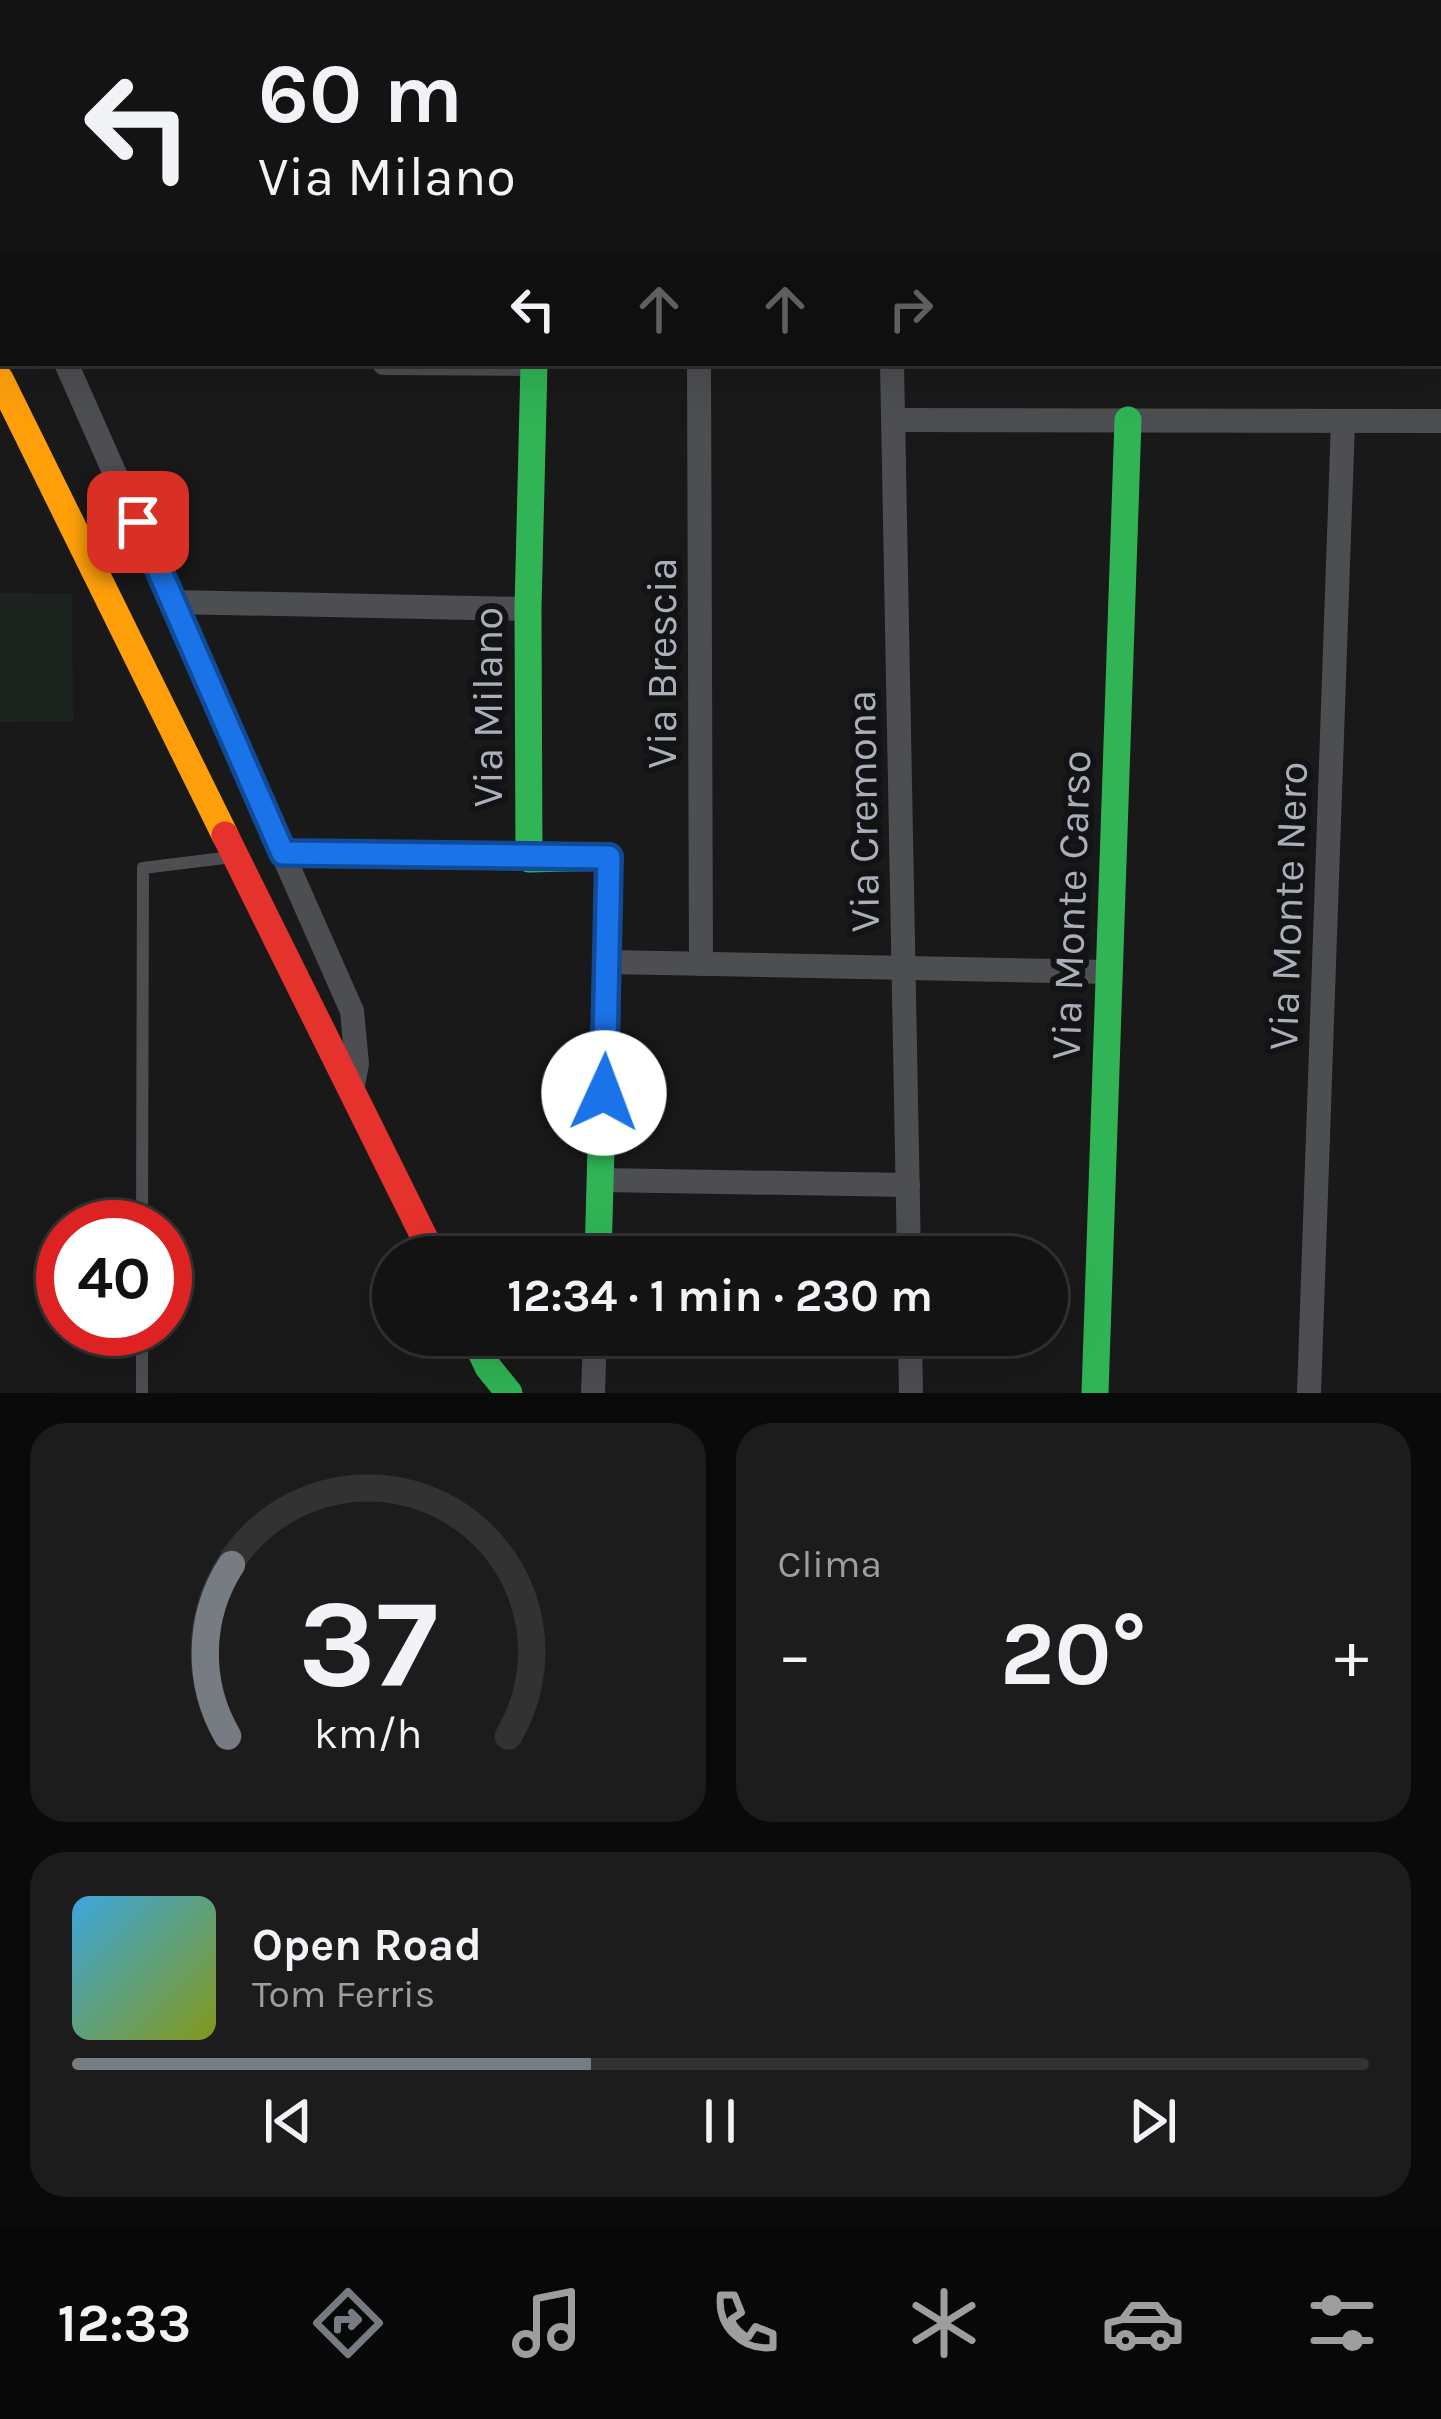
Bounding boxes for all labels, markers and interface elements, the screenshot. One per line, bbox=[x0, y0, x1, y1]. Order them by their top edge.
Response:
text: 60 m bbox=[258, 45, 463, 143]
icon: left bbox=[60, 48, 216, 204]
text: Via Milano bbox=[258, 145, 516, 209]
icon: left bbox=[500, 276, 566, 342]
icon: ahead bbox=[626, 276, 692, 342]
icon: ahead bbox=[752, 276, 818, 342]
icon: right bbox=[878, 276, 944, 342]
pin bbox=[87, 471, 189, 573]
icon: arrive bbox=[105, 489, 171, 555]
street label: Via Brescia bbox=[637, 557, 687, 769]
street label: Via Milano bbox=[463, 607, 513, 807]
street label: Via Cremona bbox=[836, 689, 890, 933]
street label: Via Monte Carso bbox=[1041, 749, 1101, 1061]
street label: Via Monte Nero bbox=[1258, 761, 1318, 1051]
position arrow bbox=[541, 1030, 667, 1156]
speed limit sign: 40 bbox=[36, 1200, 192, 1356]
text: 12:34 · 1 min · 230 m bbox=[507, 1270, 933, 1322]
text: Clima bbox=[778, 1541, 882, 1587]
text: 37 bbox=[298, 1571, 438, 1716]
text: 20° bbox=[1000, 1601, 1146, 1707]
text: − bbox=[778, 1616, 812, 1694]
text: + bbox=[1334, 1616, 1369, 1694]
text: km/h bbox=[313, 1708, 422, 1758]
text: Open Road bbox=[252, 1919, 482, 1971]
text: Tom Ferris bbox=[252, 1971, 435, 2017]
icon: previous bbox=[255, 2088, 321, 2154]
icon: pause bbox=[687, 2088, 753, 2154]
icon: next bbox=[1120, 2088, 1186, 2154]
icon: directions bbox=[306, 2281, 390, 2365]
icon: music bbox=[505, 2281, 589, 2365]
icon: phone bbox=[703, 2281, 787, 2365]
icon: climate bbox=[902, 2281, 986, 2365]
icon: car bbox=[1101, 2281, 1185, 2365]
icon: filters bbox=[1300, 2281, 1384, 2365]
text: 12:33 bbox=[57, 2291, 191, 2355]

